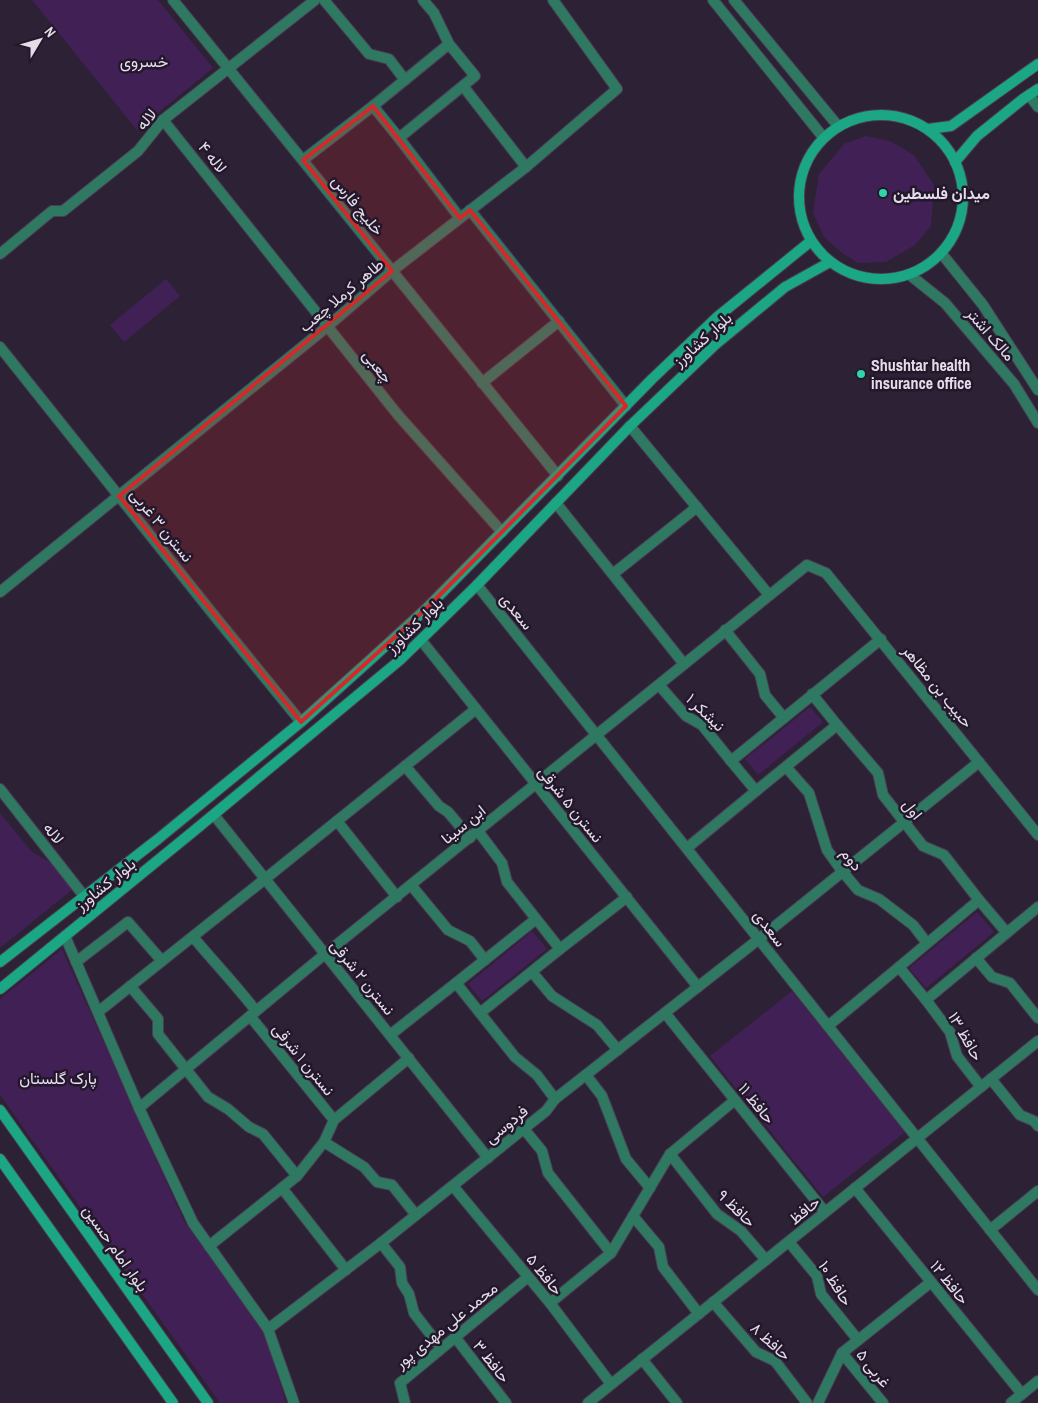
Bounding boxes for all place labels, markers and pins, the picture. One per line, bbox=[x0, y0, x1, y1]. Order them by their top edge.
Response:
place label: میدان فلسطین bbox=[893, 182, 990, 204]
marker: میدان فلسطین bbox=[877, 187, 889, 199]
place label: Shushtar health insurance office bbox=[871, 354, 972, 394]
marker: Shushtar health insurance office bbox=[855, 368, 867, 380]

